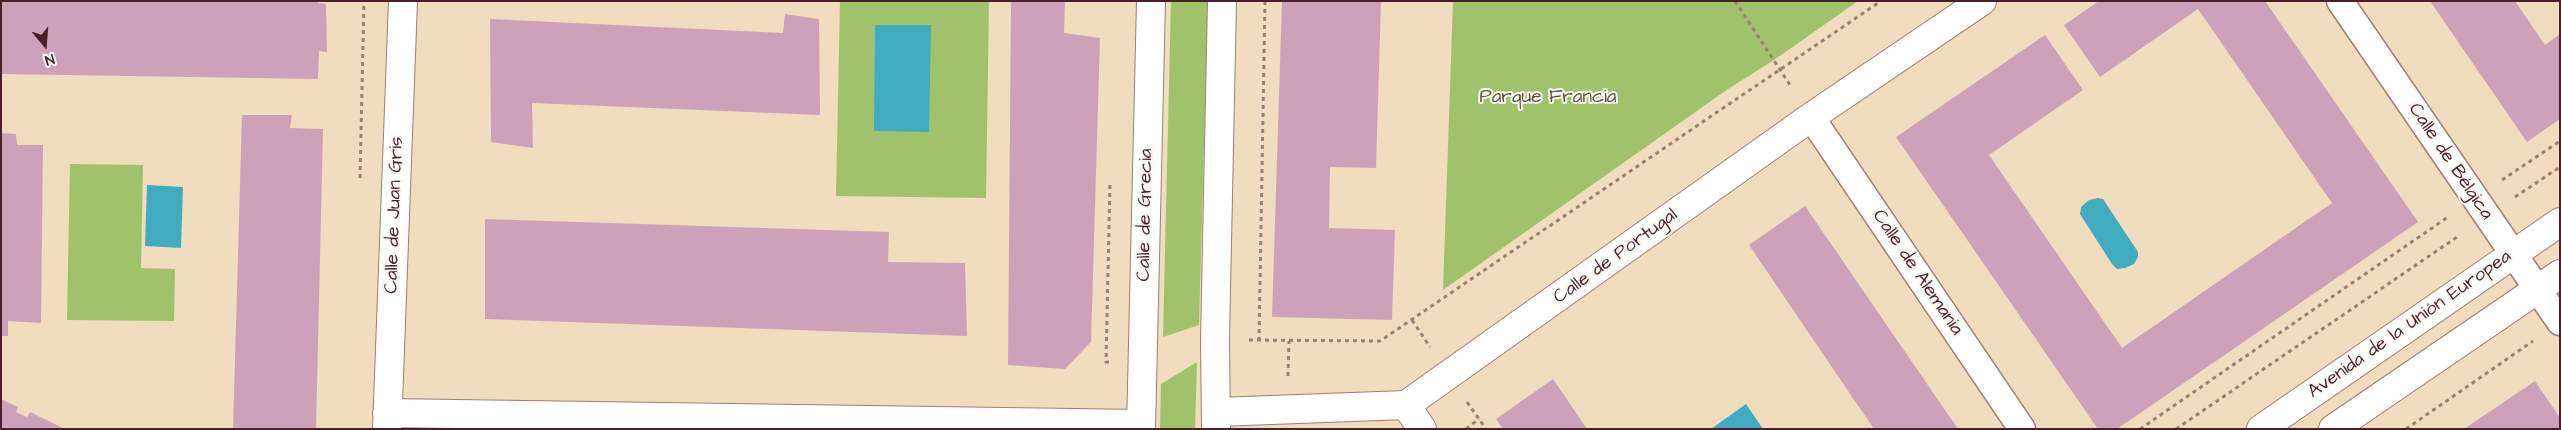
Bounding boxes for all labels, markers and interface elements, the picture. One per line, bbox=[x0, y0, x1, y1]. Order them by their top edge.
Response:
north arrow bbox=[20, 20, 70, 70]
text: N bbox=[42, 48, 57, 70]
park label: Parque Francia bbox=[1480, 87, 1616, 109]
street label: Calle de Bélgica bbox=[2403, 99, 2497, 225]
street label: Calle de Juan Gris bbox=[381, 136, 409, 294]
street label: Calle de Grecia bbox=[1133, 148, 1159, 282]
street label: Calle de Portugal bbox=[1550, 204, 1682, 310]
street label: Calle de Alemania bbox=[1867, 206, 1967, 340]
street label: Avenida de la Unión Europea bbox=[2304, 246, 2516, 404]

